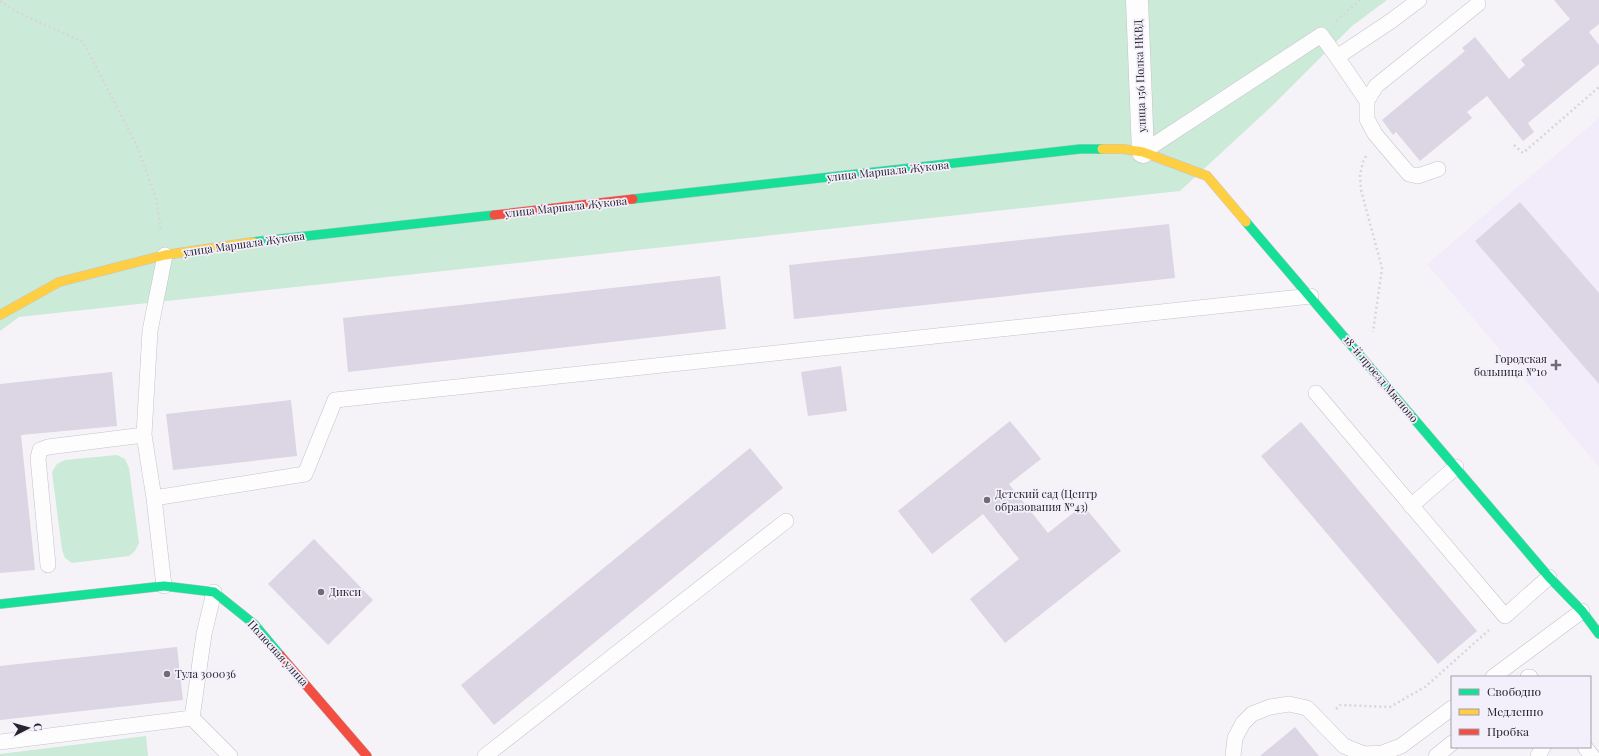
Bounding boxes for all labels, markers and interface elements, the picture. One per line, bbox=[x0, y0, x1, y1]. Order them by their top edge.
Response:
street label: улица 156 Полка НКВД bbox=[1130, 19, 1149, 134]
street label: улица Маршала Жукова bbox=[825, 157, 950, 184]
street label: улица Маршала Жукова bbox=[503, 193, 628, 220]
street label: улица Маршала Жукова bbox=[181, 227, 306, 260]
street label: 18-й проезд Мясново bbox=[1341, 332, 1422, 425]
place label: Городская больница №10 bbox=[1474, 351, 1547, 379]
marker: Городская больница №10 bbox=[1550, 359, 1562, 371]
place label: Детский сад (Центр образования №43) bbox=[995, 486, 1097, 514]
marker: Детский сад (Центр образования №43) bbox=[982, 495, 992, 505]
place label: Дикси bbox=[329, 584, 361, 599]
marker: Дикси bbox=[316, 587, 326, 597]
street label: Полюсная улица bbox=[245, 616, 312, 689]
place label: Тула 300036 bbox=[175, 666, 236, 681]
marker: Тула 300036 bbox=[162, 669, 172, 679]
legend bbox=[1451, 676, 1591, 748]
text: Свободно bbox=[1487, 683, 1542, 699]
text: Медленно bbox=[1487, 703, 1544, 719]
north arrow bbox=[8, 708, 48, 748]
text: С bbox=[31, 722, 46, 732]
text: Пробка bbox=[1487, 723, 1529, 739]

